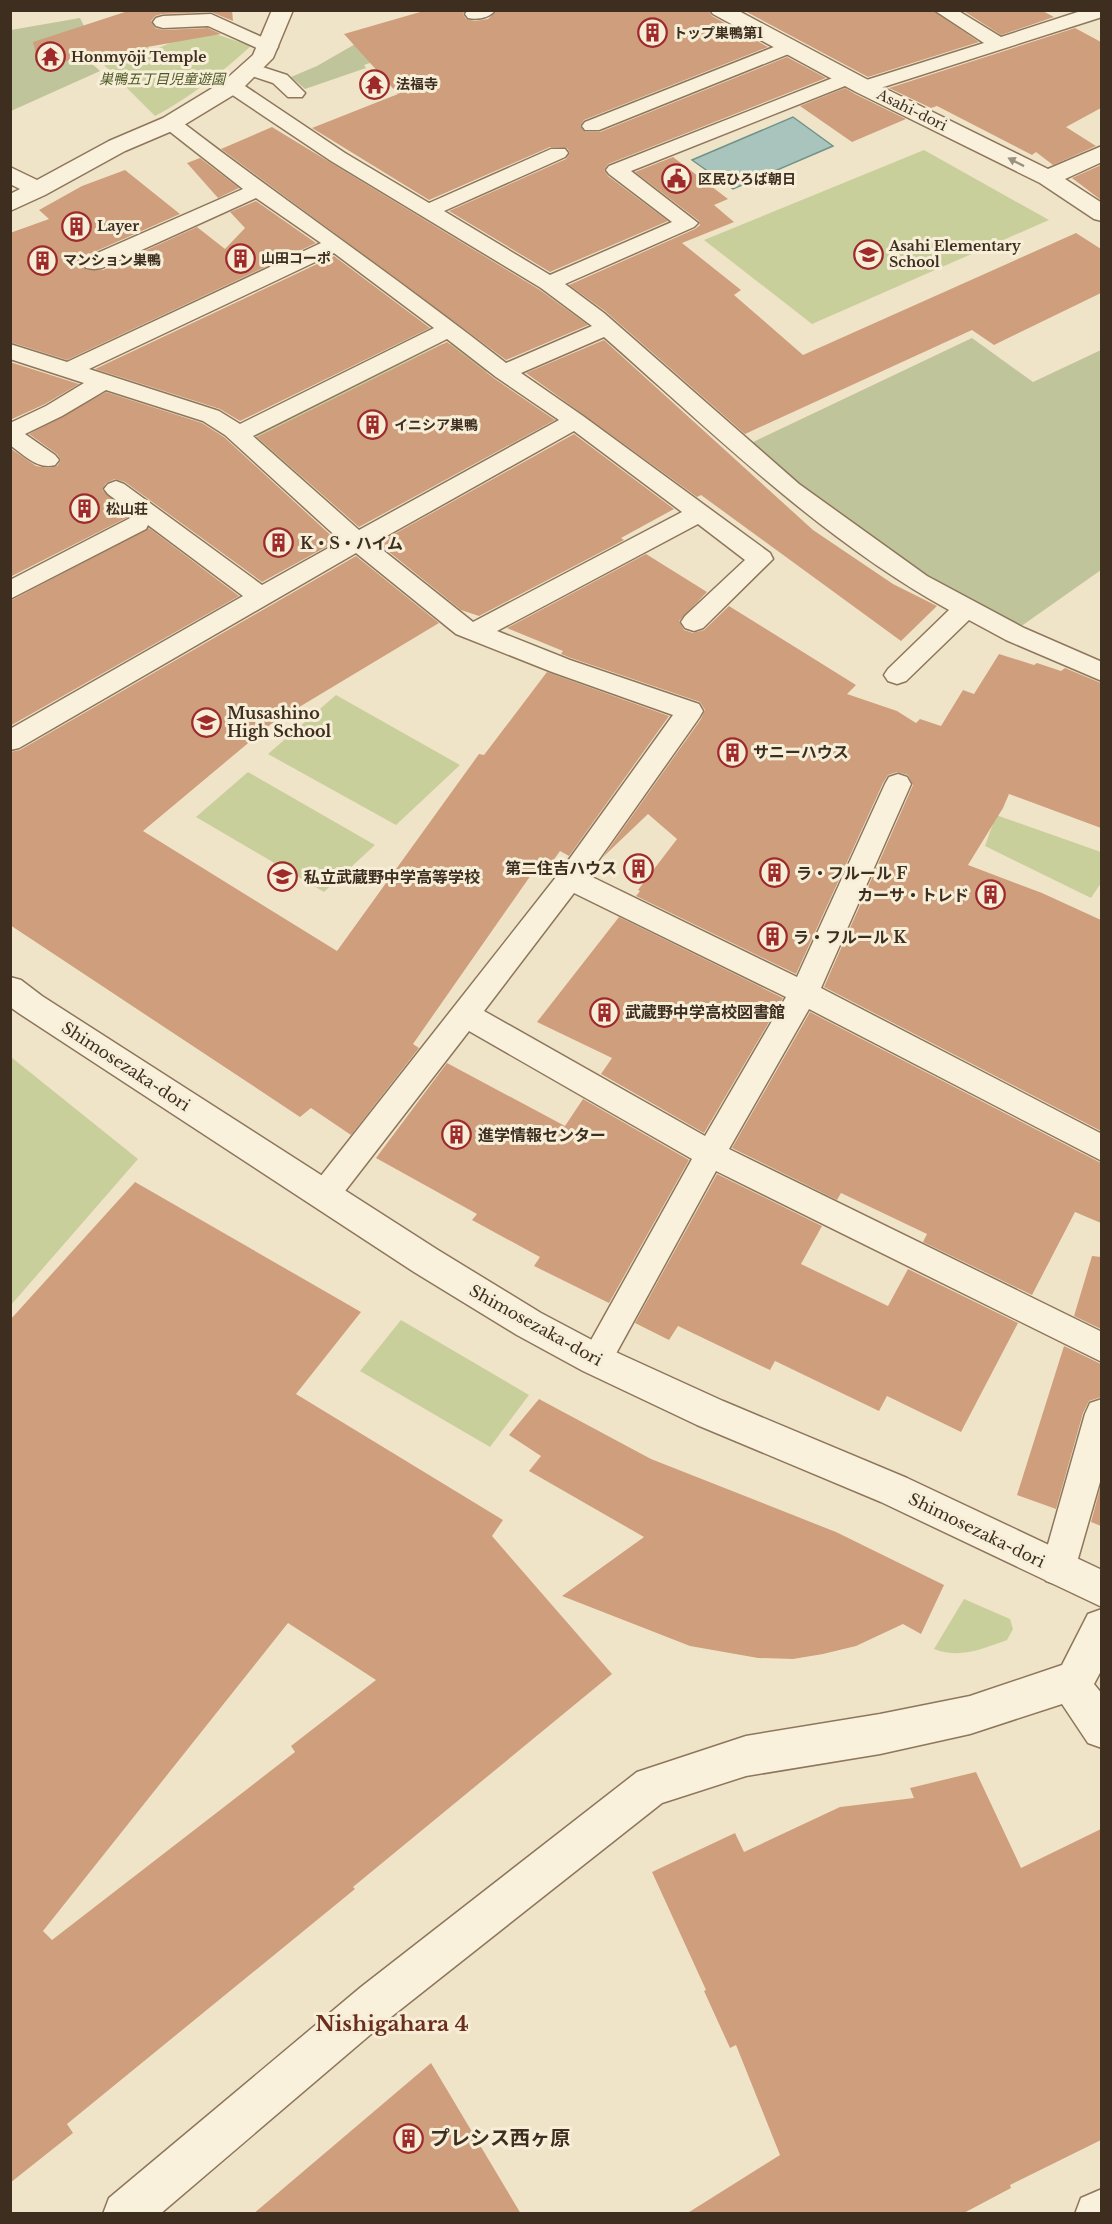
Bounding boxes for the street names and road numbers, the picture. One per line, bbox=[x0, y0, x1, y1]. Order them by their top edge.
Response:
street label: Asahi-dori bbox=[873, 85, 950, 135]
street label: Shimosezaka-dori bbox=[58, 1017, 194, 1115]
street label: Shimosezaka-dori bbox=[466, 1280, 607, 1370]
street label: Shimosezaka-dori bbox=[906, 1488, 1049, 1572]

